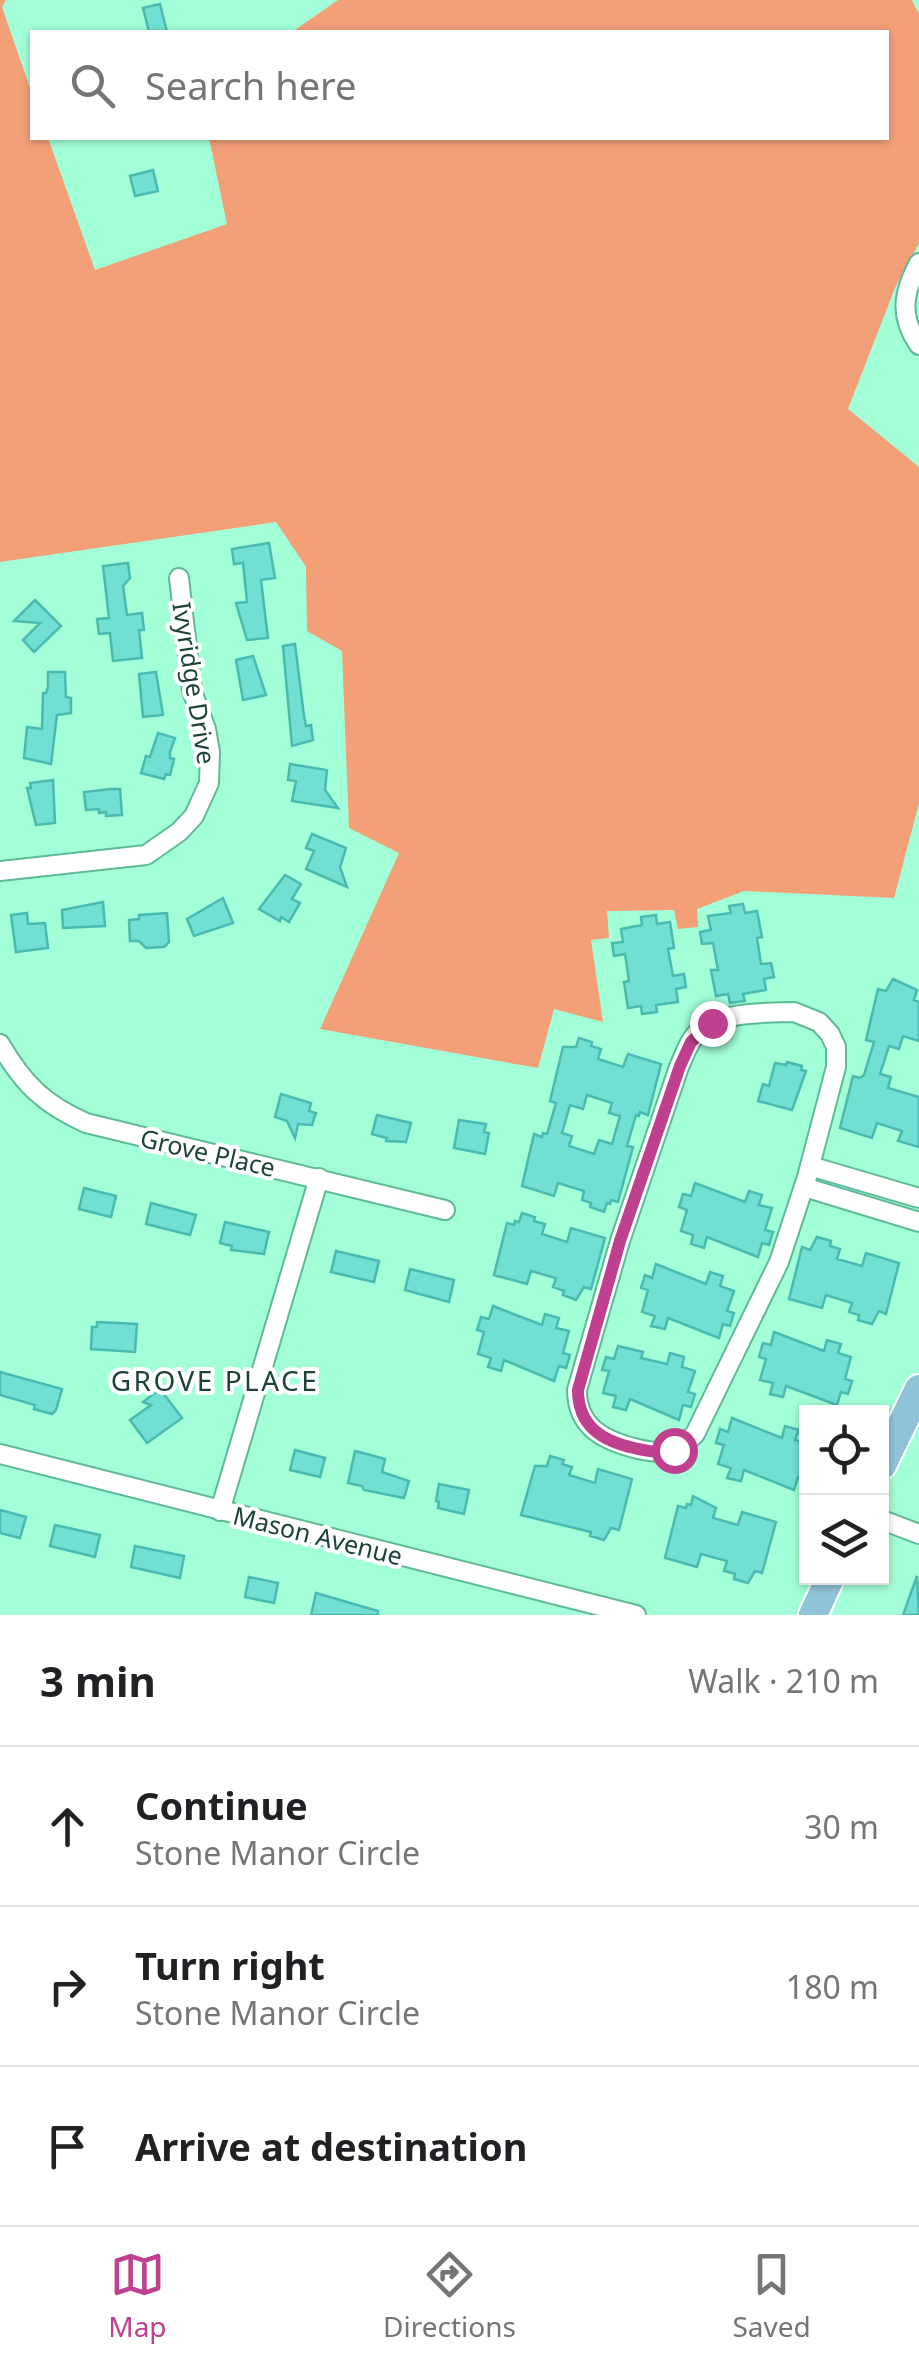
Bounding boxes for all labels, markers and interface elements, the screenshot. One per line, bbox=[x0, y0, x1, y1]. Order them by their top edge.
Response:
search box bbox=[30, 30, 889, 140]
icon: search bbox=[65, 58, 120, 113]
text: Search here bbox=[145, 59, 356, 111]
street label: Ivyridge Drive bbox=[165, 599, 225, 767]
route end bbox=[690, 1001, 736, 1047]
street label: Grove Place bbox=[137, 1120, 279, 1184]
district label: GROVE PLACE bbox=[111, 1361, 319, 1399]
map controls bbox=[799, 1405, 889, 1585]
button: locate bbox=[799, 1405, 889, 1495]
route start bbox=[652, 1428, 698, 1474]
button: layers bbox=[799, 1495, 889, 1585]
street label: Mason Avenue bbox=[230, 1498, 406, 1572]
text: 3 min bbox=[40, 1652, 156, 1709]
text: Walk · 210 m bbox=[688, 1659, 879, 1702]
text: Continue bbox=[135, 1779, 308, 1831]
icon: ahead bbox=[40, 1799, 95, 1854]
text: 30 m bbox=[804, 1805, 879, 1848]
text: Stone Manor Circle bbox=[135, 1831, 420, 1874]
text: Turn right bbox=[135, 1939, 325, 1991]
icon: right bbox=[40, 1959, 95, 2014]
text: 180 m bbox=[786, 1965, 879, 2008]
text: Stone Manor Circle bbox=[135, 1991, 420, 2034]
icon: arrive bbox=[40, 2119, 95, 2174]
text: Arrive at destination bbox=[135, 2120, 527, 2172]
tab: Map bbox=[108, 2247, 167, 2345]
tab: Directions bbox=[383, 2247, 516, 2345]
tab: Saved bbox=[732, 2247, 811, 2345]

